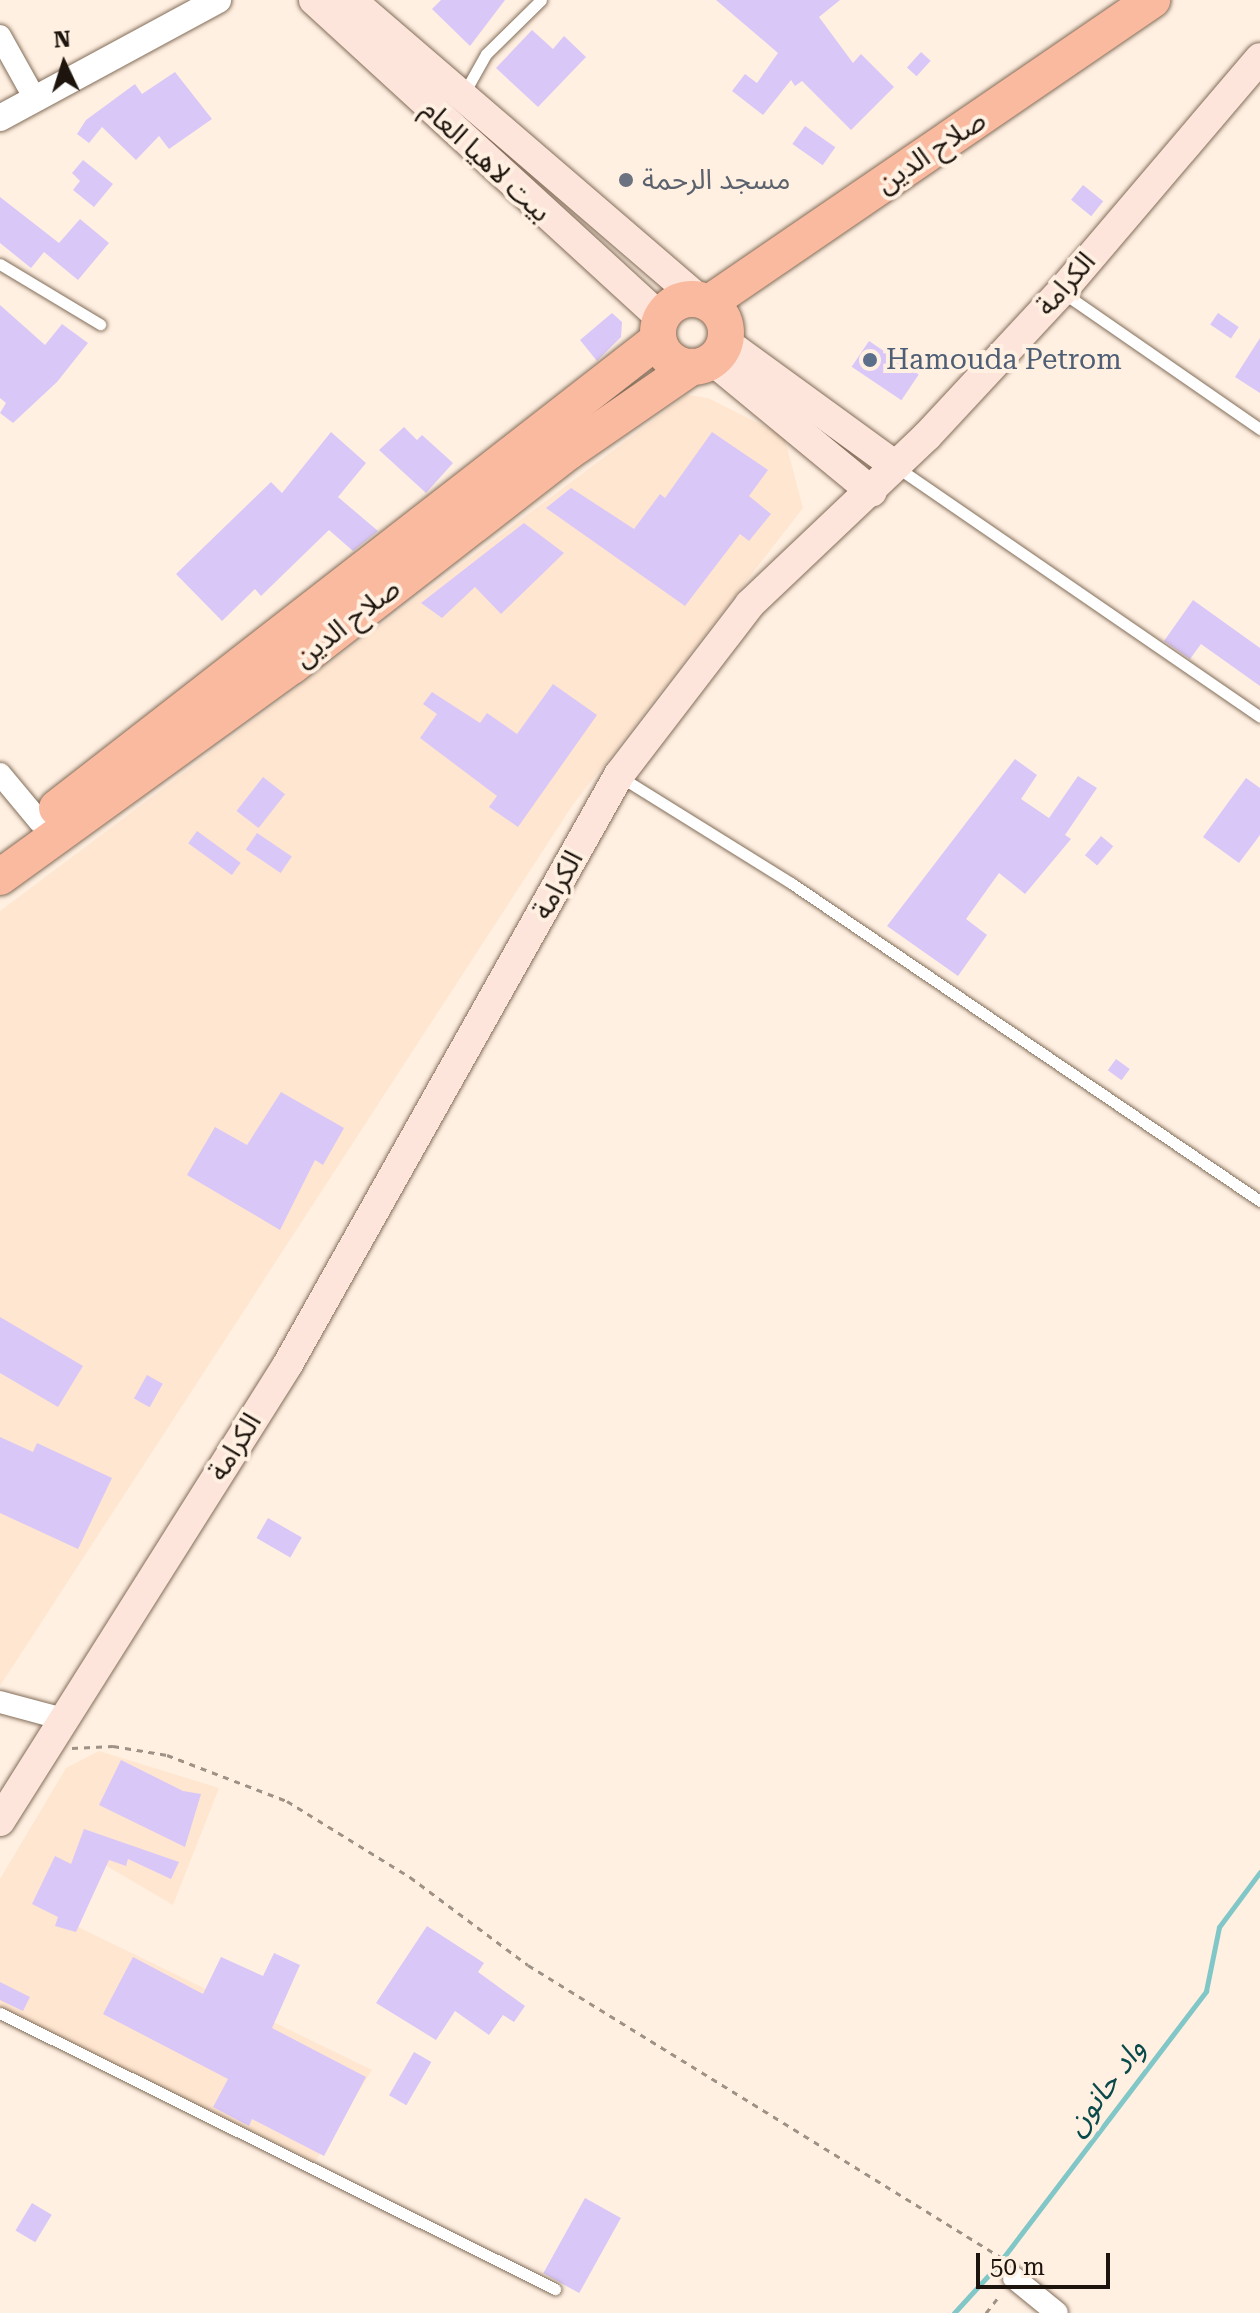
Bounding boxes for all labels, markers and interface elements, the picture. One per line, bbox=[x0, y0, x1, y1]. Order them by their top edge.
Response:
north arrow bbox=[24, 24, 104, 104]
text: N bbox=[53, 26, 72, 53]
street label: بيت لاهيا العام bbox=[415, 93, 557, 229]
street label: صلاح الدين bbox=[870, 103, 992, 201]
place label: مسجد الرحمة bbox=[642, 163, 791, 197]
marker: مسجد الرحمة bbox=[617, 171, 635, 189]
street label: الكرامة bbox=[1029, 245, 1103, 323]
place label: Hamouda Petrom bbox=[886, 343, 1122, 377]
marker: Hamouda Petrom bbox=[861, 351, 879, 369]
street label: صلاح الدين bbox=[288, 571, 406, 675]
street label: الكرامة bbox=[525, 845, 591, 925]
street label: الكرامة bbox=[201, 1407, 269, 1487]
water label: واد حانون bbox=[1057, 2032, 1153, 2142]
scale bar bbox=[980, 2237, 1114, 2287]
text: 50 m bbox=[990, 2253, 1045, 2281]

